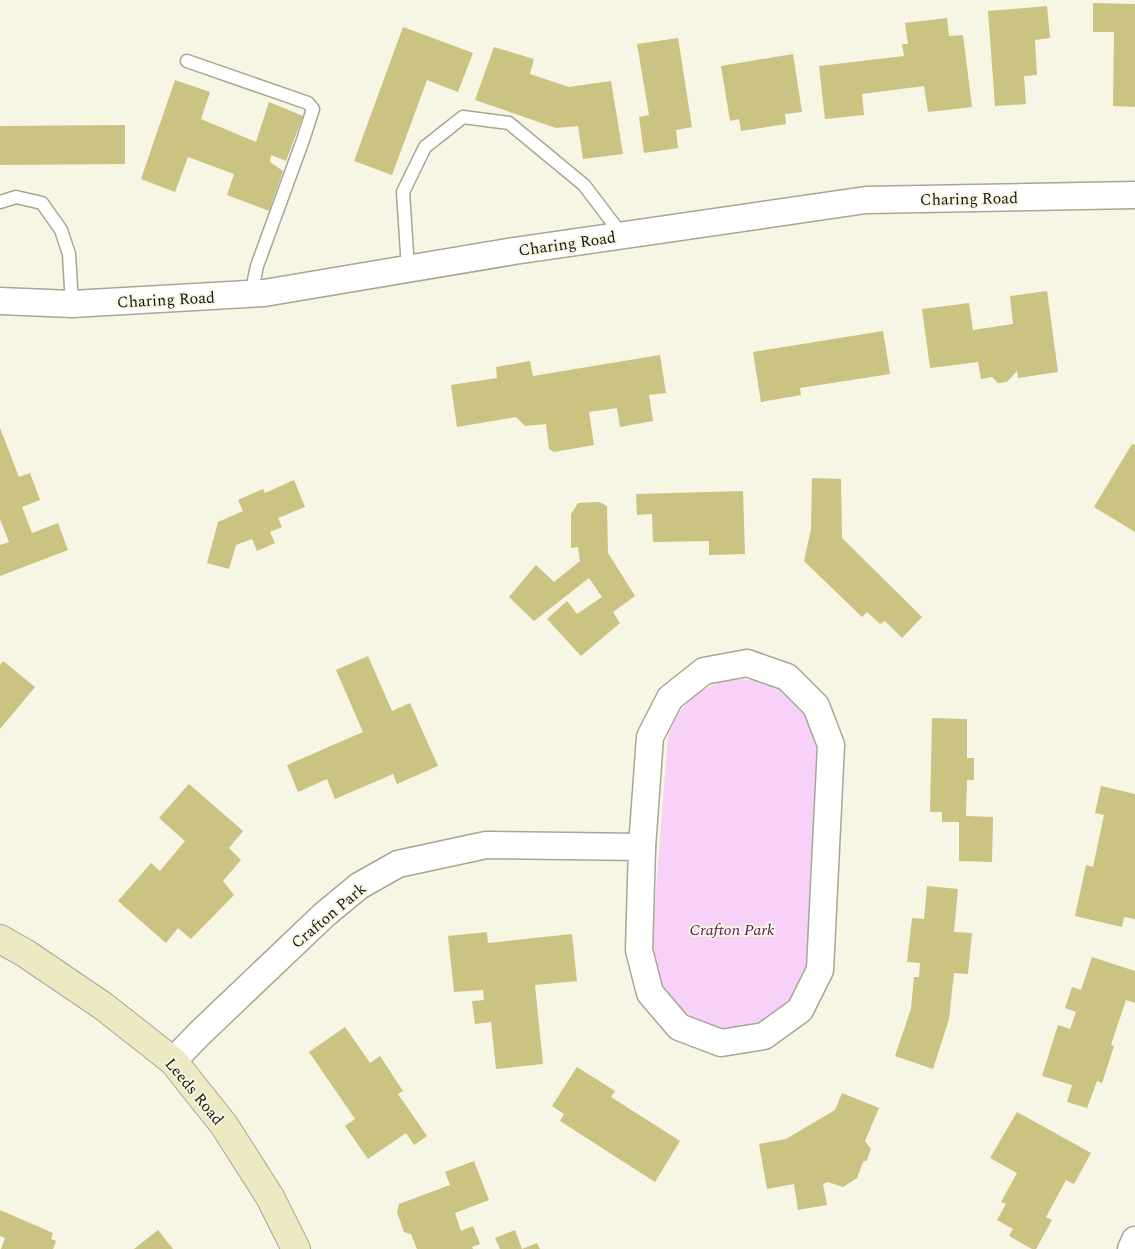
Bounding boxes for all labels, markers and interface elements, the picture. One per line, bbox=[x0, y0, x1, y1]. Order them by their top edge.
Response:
street label: Charing Road bbox=[920, 186, 1018, 212]
street label: Charing Road bbox=[517, 225, 617, 263]
street label: Charing Road bbox=[116, 285, 216, 315]
street label: Crafton Park bbox=[286, 877, 372, 954]
park label: Crafton Park bbox=[690, 918, 775, 942]
street label: Leeds Road bbox=[159, 1053, 230, 1131]

